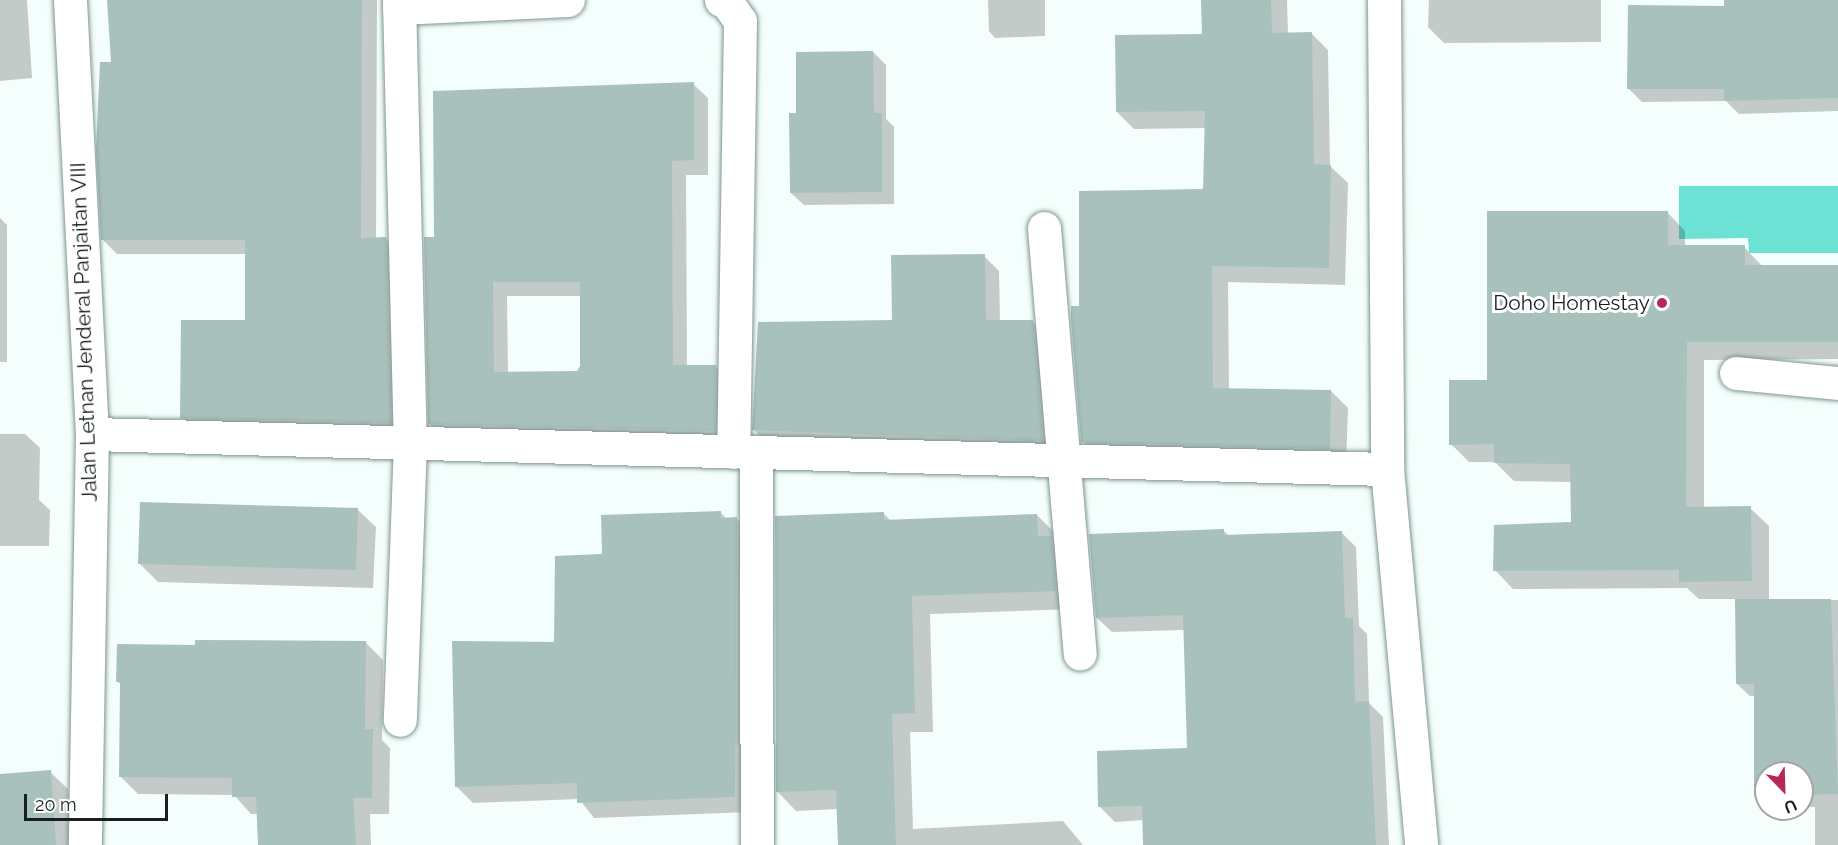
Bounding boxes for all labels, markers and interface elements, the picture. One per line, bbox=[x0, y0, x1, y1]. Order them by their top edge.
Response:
street label: Jalan Letnan Jenderal Panjaitan VIII bbox=[65, 161, 103, 503]
place label: Doho Homestay bbox=[1493, 290, 1650, 316]
marker: Doho Homestay bbox=[1655, 296, 1669, 310]
north arrow bbox=[1754, 761, 1814, 821]
scale bar bbox=[27, 782, 171, 820]
text: 20 m bbox=[35, 794, 77, 815]
text: U bbox=[1781, 795, 1800, 817]

